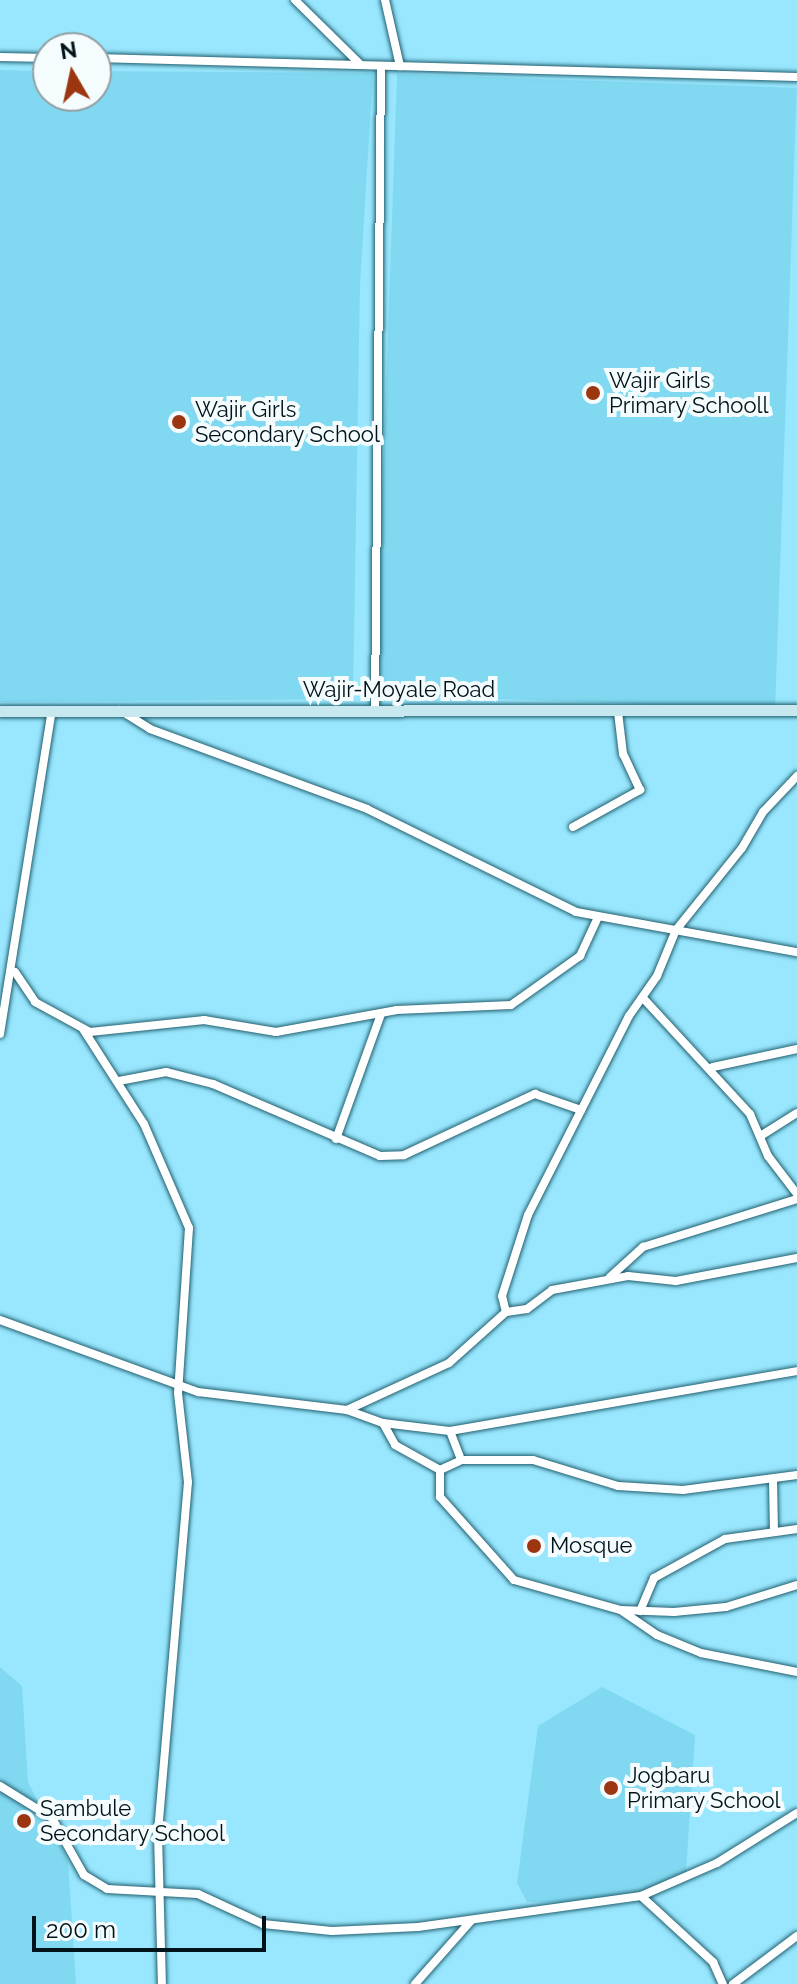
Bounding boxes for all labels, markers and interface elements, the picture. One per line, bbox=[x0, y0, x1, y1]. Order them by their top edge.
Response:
north arrow bbox=[32, 32, 112, 112]
text: N bbox=[58, 36, 79, 64]
place label: Wajir Girls Primary Schooll bbox=[609, 367, 769, 418]
marker: Wajir Girls Primary Schooll bbox=[584, 384, 602, 402]
place label: Wajir Girls Secondary School bbox=[195, 396, 381, 448]
marker: Wajir Girls Secondary School bbox=[170, 413, 188, 431]
street label: Wajir-Moyale Road bbox=[303, 677, 495, 703]
place label: Mosque bbox=[550, 1533, 632, 1559]
marker: Mosque bbox=[525, 1537, 543, 1555]
place label: Jogbaru Primary School bbox=[627, 1762, 781, 1814]
marker: Jogbaru Primary School bbox=[602, 1779, 620, 1797]
place label: Sambule Secondary School bbox=[40, 1795, 226, 1846]
marker: Sambule Secondary School bbox=[15, 1812, 33, 1830]
scale bar bbox=[36, 1900, 270, 1950]
text: 200 m bbox=[46, 1915, 116, 1944]

